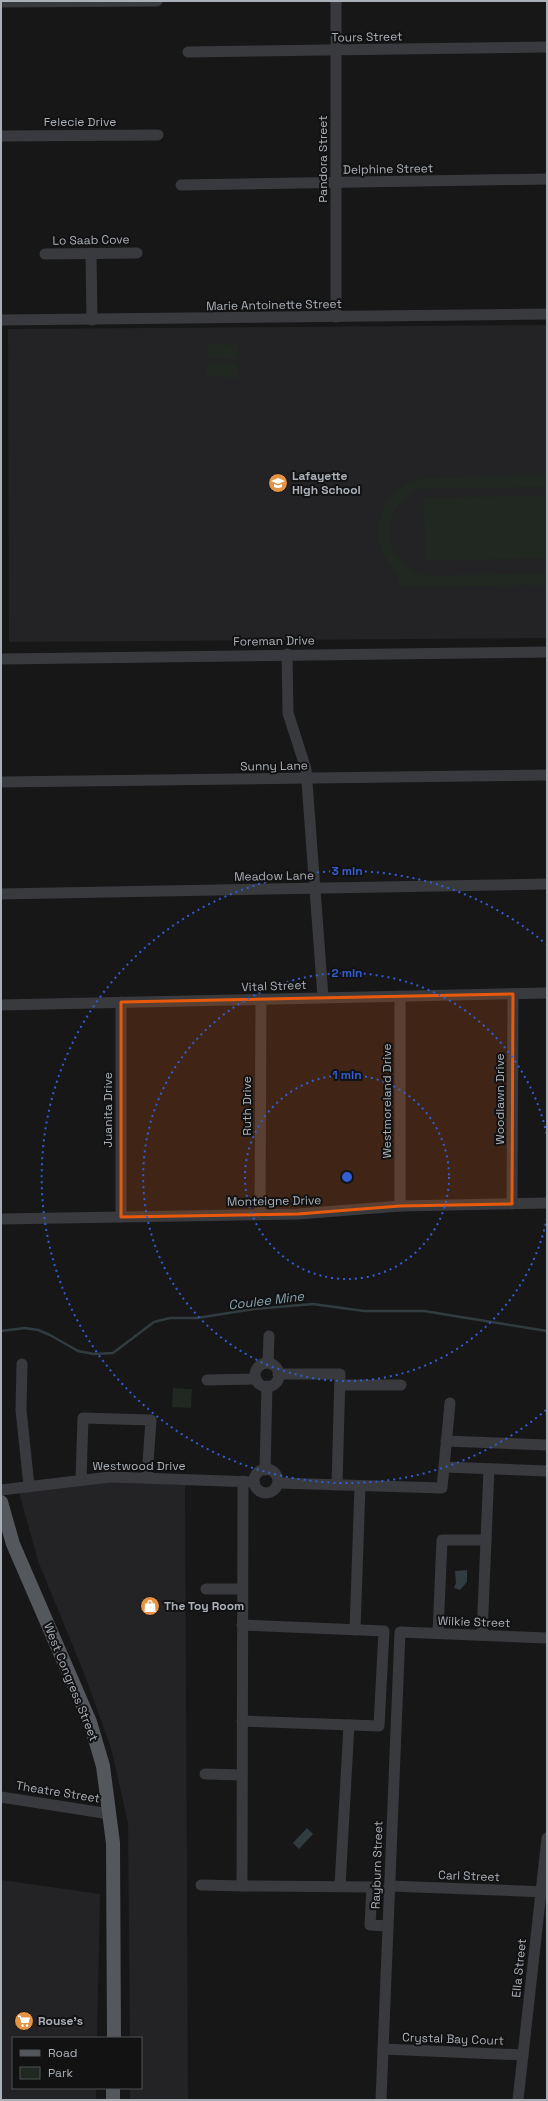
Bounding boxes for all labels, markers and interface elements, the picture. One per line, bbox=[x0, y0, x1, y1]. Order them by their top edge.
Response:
street label: Tours Street bbox=[331, 28, 403, 46]
street label: Felecie Drive bbox=[44, 114, 116, 130]
street label: Pandora Street bbox=[315, 115, 331, 203]
street label: Delphine Street bbox=[343, 160, 433, 178]
street label: Lo Saab Cove bbox=[52, 231, 130, 249]
street label: Marie Antoinette Street bbox=[206, 296, 342, 314]
place label: Lafayette High School bbox=[292, 468, 361, 498]
school or university icon: Lafayette High School bbox=[267, 472, 289, 494]
street label: Foreman Drive bbox=[233, 632, 315, 650]
street label: Sunny Lane bbox=[240, 757, 308, 775]
text: 3 min bbox=[331, 863, 363, 879]
street label: Meadow Lane bbox=[234, 867, 314, 885]
text: 2 min bbox=[331, 965, 363, 981]
street label: Vital Street bbox=[241, 977, 307, 995]
street label: Westmoreland Drive bbox=[379, 1043, 395, 1159]
street label: Woodlawn Drive bbox=[492, 1053, 508, 1145]
text: 1 min bbox=[332, 1067, 362, 1083]
street label: Juanita Drive bbox=[100, 1072, 116, 1148]
street label: Ruth Drive bbox=[239, 1076, 255, 1136]
centre of rings bbox=[340, 1170, 354, 1184]
street label: Monteigne Drive bbox=[227, 1192, 321, 1210]
water label: Coulee Mine bbox=[227, 1287, 306, 1314]
street label: Westwood Drive bbox=[92, 1458, 186, 1474]
shop icon: The Toy Room bbox=[139, 1595, 161, 1617]
place label: The Toy Room bbox=[164, 1598, 244, 1614]
street label: Wilkie Street bbox=[437, 1613, 511, 1631]
street label: West Congress Street bbox=[40, 1620, 102, 1744]
street label: Theatre Street bbox=[15, 1777, 101, 1807]
street label: Rayburn Street bbox=[367, 1821, 387, 1909]
street label: Carl Street bbox=[438, 1867, 500, 1885]
street label: Ella Street bbox=[508, 1938, 530, 1998]
supermarket icon: Rouse's bbox=[13, 2010, 35, 2032]
place label: Rouse's bbox=[38, 2013, 83, 2029]
street label: Crystal Bay Court bbox=[402, 2029, 504, 2049]
legend bbox=[12, 2037, 142, 2089]
text: Road bbox=[48, 2045, 77, 2061]
text: Park bbox=[48, 2065, 73, 2081]

